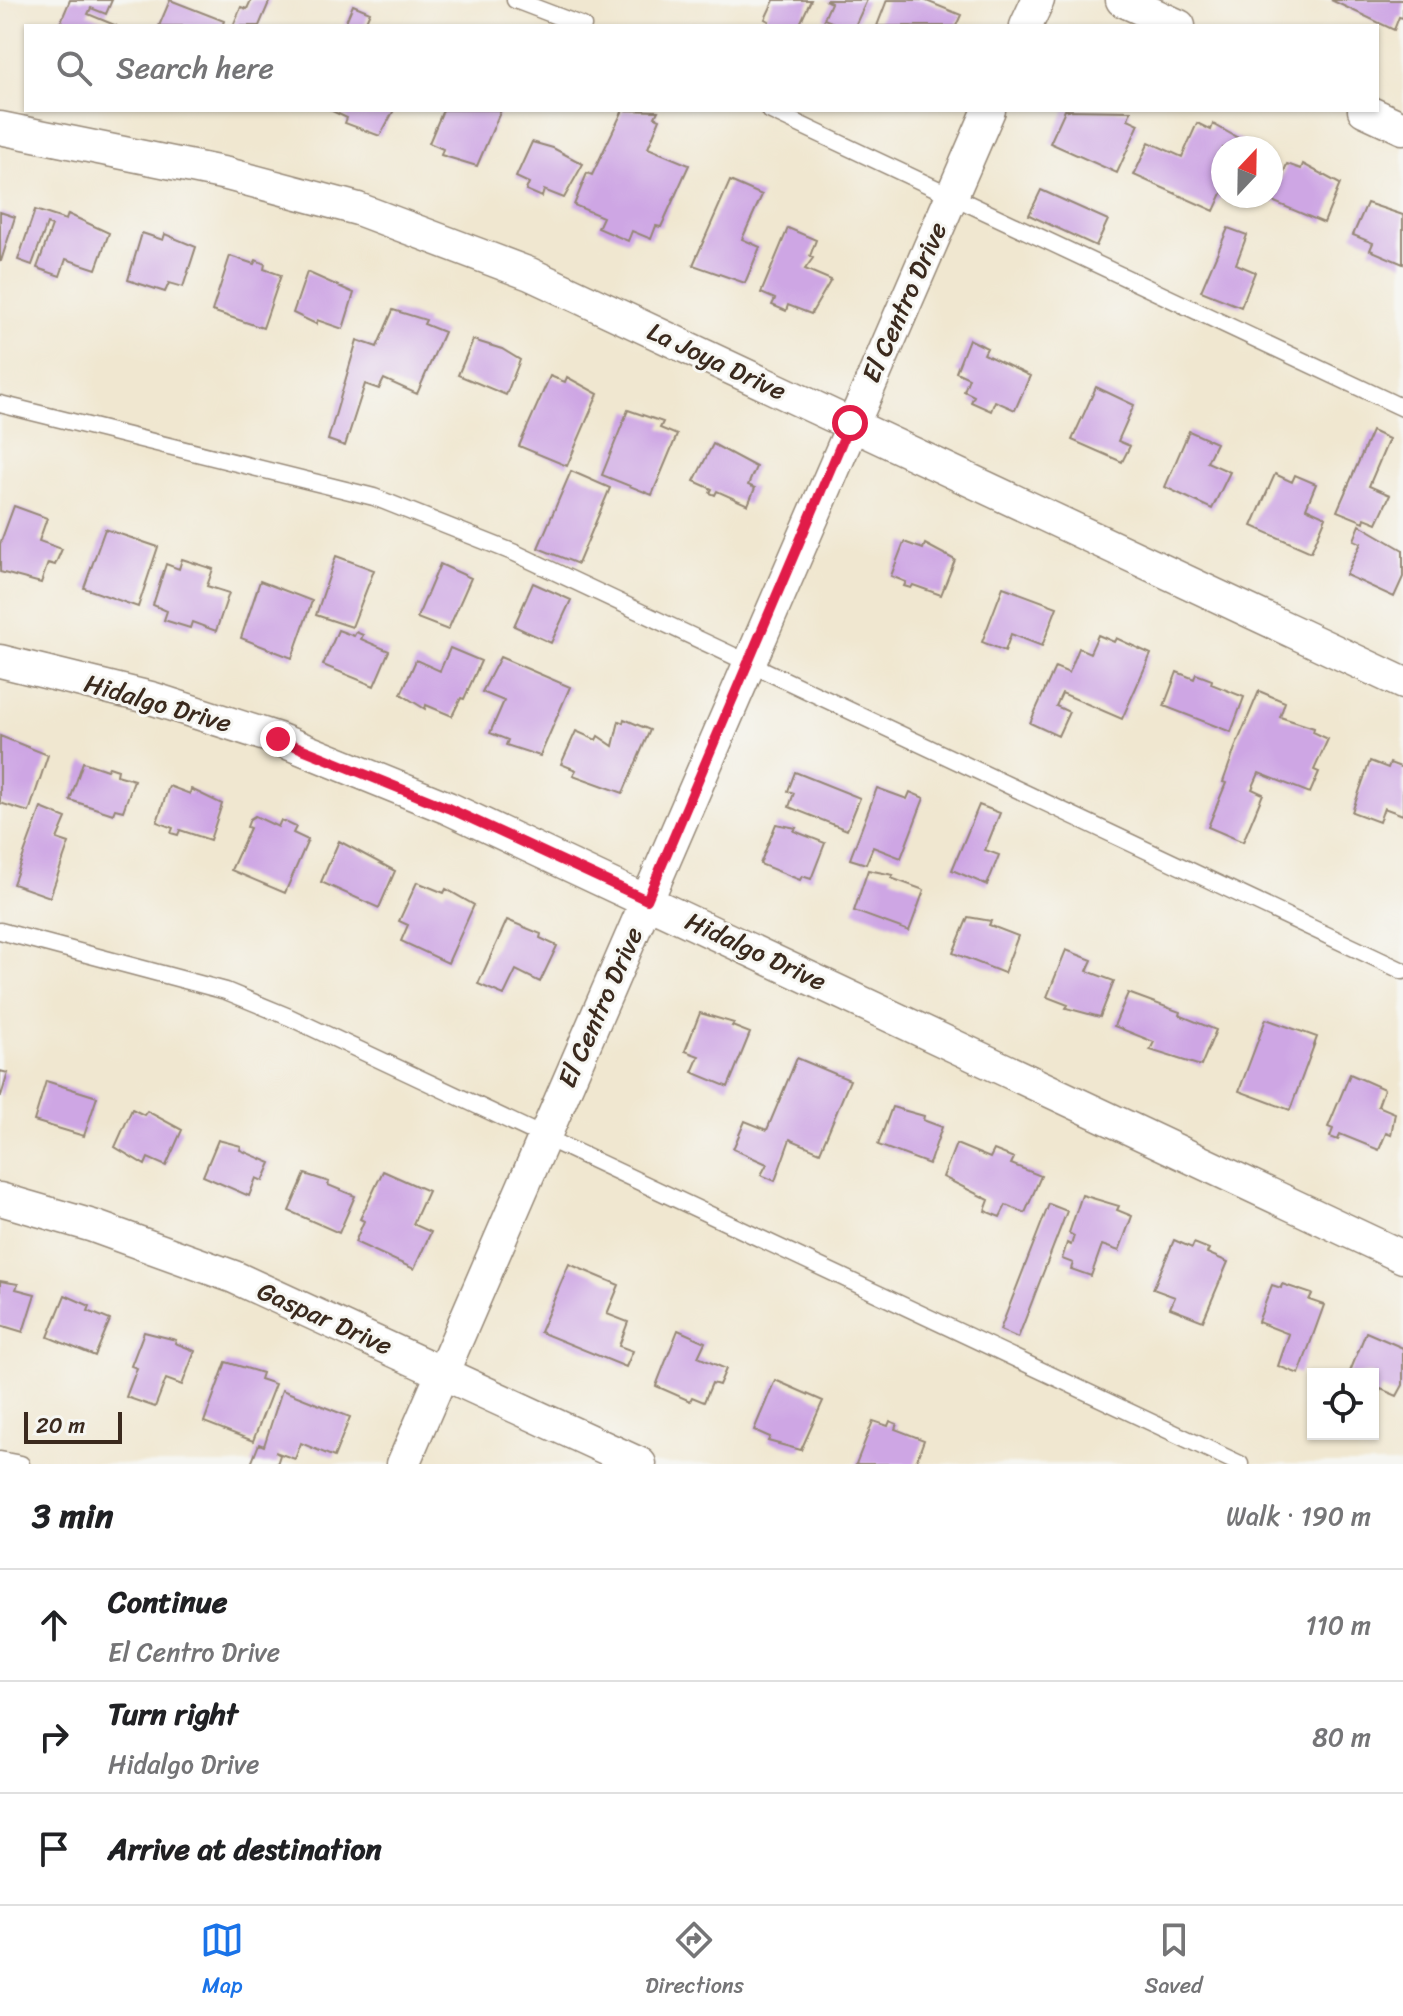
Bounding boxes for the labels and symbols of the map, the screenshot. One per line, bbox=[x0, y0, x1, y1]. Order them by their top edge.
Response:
north arrow bbox=[1211, 136, 1283, 208]
street label: El Centro Drive bbox=[848, 214, 960, 390]
street label: La Joya Drive bbox=[640, 309, 794, 413]
route start bbox=[832, 405, 868, 441]
street label: Hidalgo Drive bbox=[79, 660, 237, 746]
route end bbox=[260, 721, 296, 757]
street label: Hidalgo Drive bbox=[678, 898, 834, 1004]
street label: El Centro Drive bbox=[544, 919, 656, 1095]
street label: Gaspar Drive bbox=[250, 1268, 400, 1368]
scale bar bbox=[24, 1408, 122, 1444]

